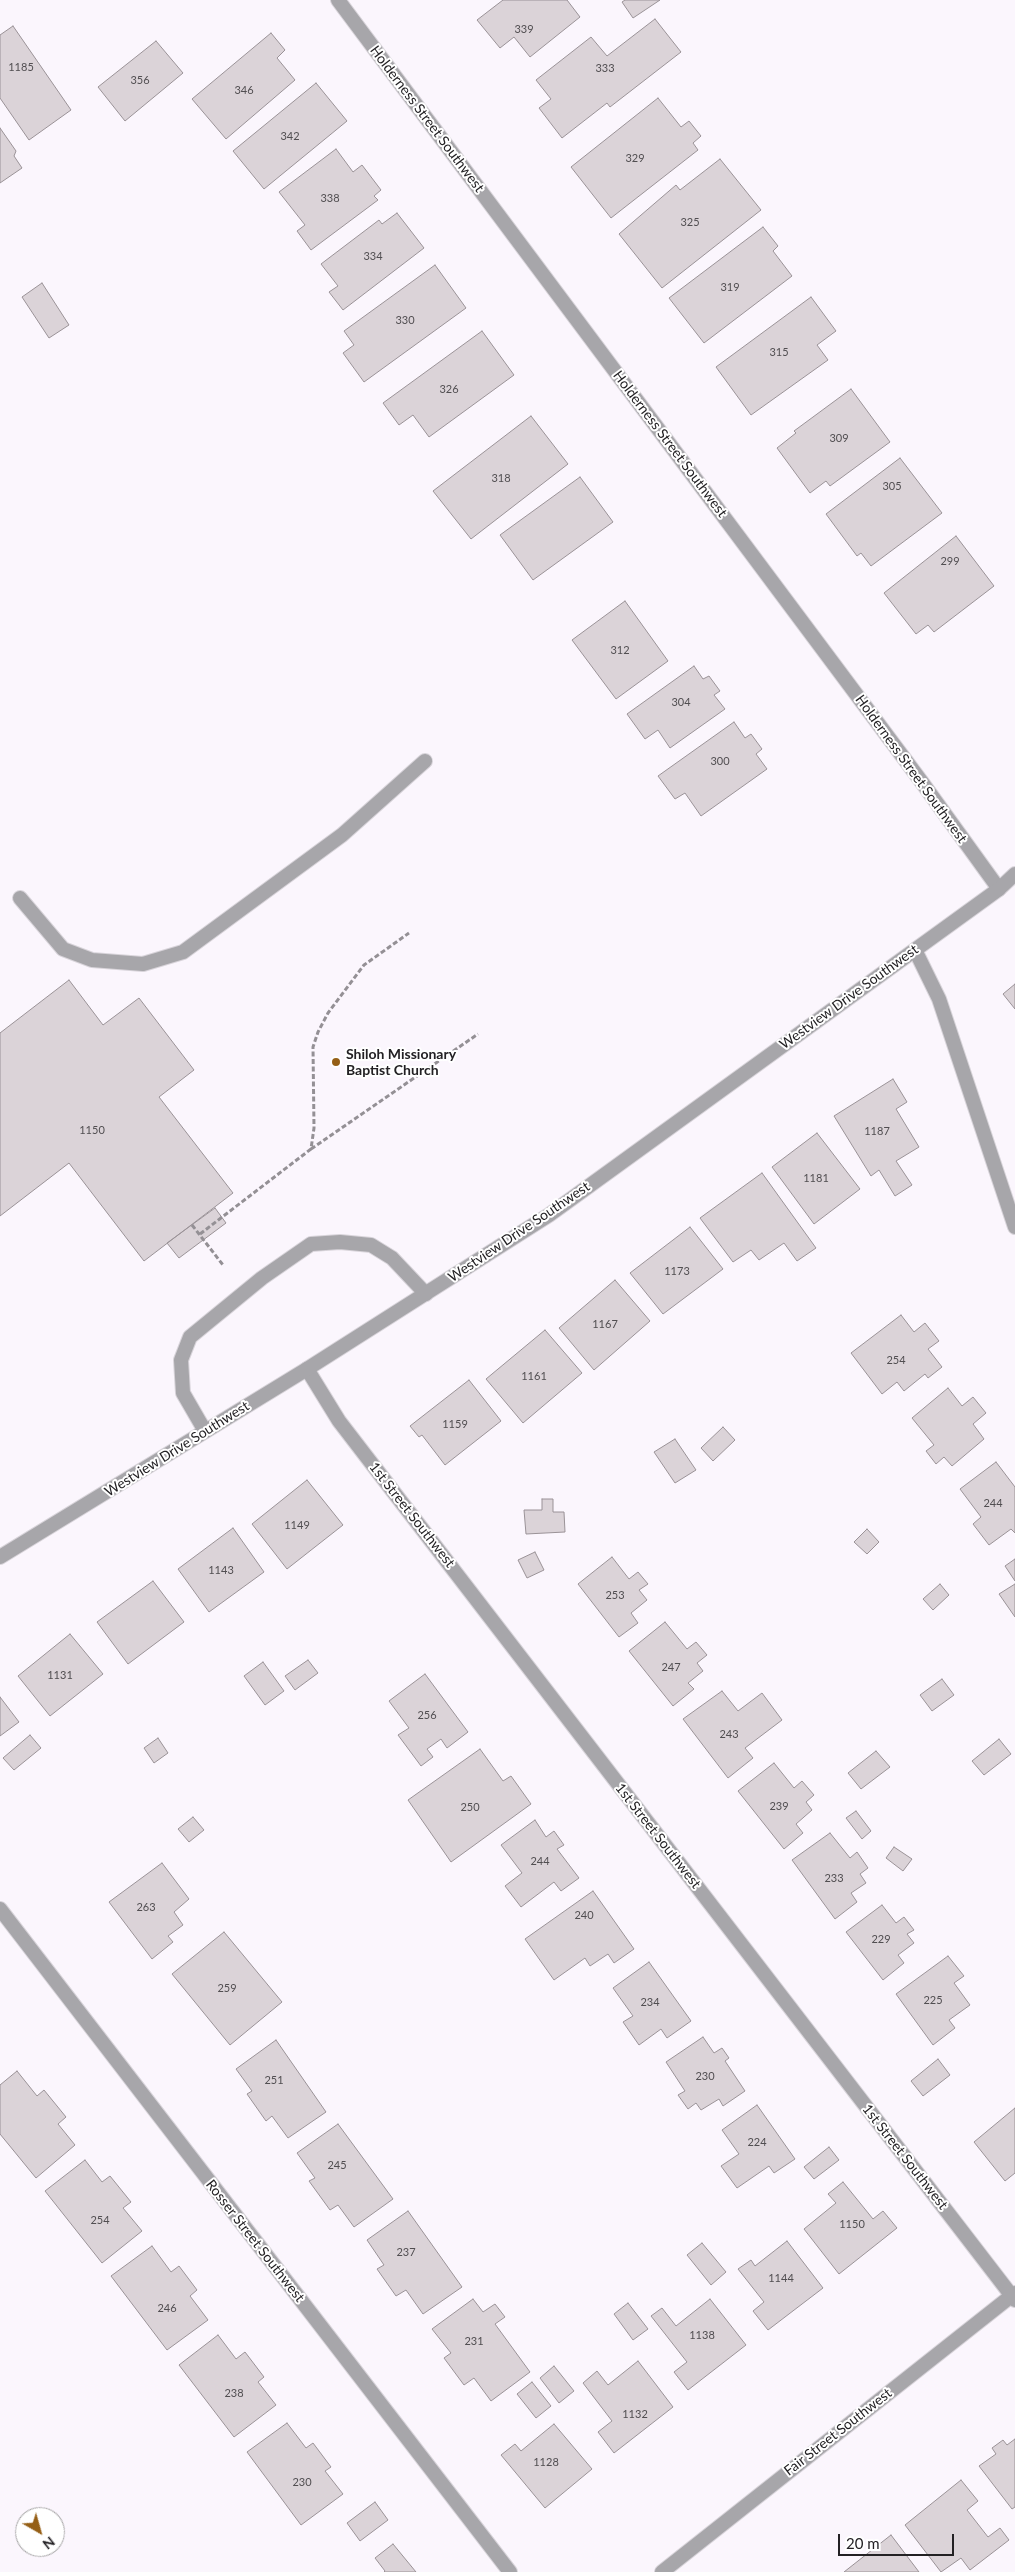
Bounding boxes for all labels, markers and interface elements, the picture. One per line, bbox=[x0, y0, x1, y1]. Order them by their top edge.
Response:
house number: 339 bbox=[514, 22, 534, 36]
street label: Holderness Street Southwest bbox=[366, 43, 488, 195]
house number: 1185 bbox=[8, 60, 34, 74]
house number: 333 bbox=[595, 61, 615, 75]
house number: 356 bbox=[130, 73, 150, 87]
house number: 346 bbox=[234, 83, 254, 97]
house number: 342 bbox=[280, 129, 300, 143]
house number: 329 bbox=[625, 151, 645, 165]
house number: 338 bbox=[320, 191, 340, 205]
house number: 325 bbox=[680, 215, 700, 229]
house number: 334 bbox=[363, 249, 383, 263]
house number: 319 bbox=[720, 280, 740, 294]
house number: 330 bbox=[395, 313, 415, 327]
house number: 315 bbox=[769, 345, 789, 359]
street label: Holderness Street Southwest bbox=[609, 368, 731, 520]
house number: 326 bbox=[439, 382, 459, 396]
house number: 309 bbox=[829, 431, 849, 445]
house number: 318 bbox=[491, 471, 511, 485]
house number: 305 bbox=[882, 479, 902, 493]
house number: 299 bbox=[940, 554, 960, 568]
house number: 312 bbox=[610, 643, 630, 657]
street label: Holderness Street Southwest bbox=[852, 692, 970, 846]
house number: 304 bbox=[671, 695, 691, 709]
house number: 300 bbox=[710, 754, 730, 768]
street label: Westview Drive Southwest bbox=[776, 941, 922, 1053]
place label: Shiloh Missionary Baptist Church bbox=[346, 1046, 456, 1078]
marker: Shiloh Missionary Baptist Church bbox=[330, 1056, 342, 1068]
house number: 1150 bbox=[79, 1123, 105, 1137]
house number: 1187 bbox=[864, 1124, 890, 1138]
house number: 1181 bbox=[803, 1171, 829, 1185]
street label: Westview Drive Southwest bbox=[445, 1178, 593, 1286]
house number: 1173 bbox=[664, 1264, 690, 1278]
house number: 1167 bbox=[592, 1317, 618, 1331]
house number: 254 bbox=[886, 1353, 906, 1367]
house number: 1161 bbox=[521, 1369, 547, 1383]
street label: Westview Drive Southwest bbox=[102, 1398, 252, 1500]
house number: 1159 bbox=[442, 1417, 468, 1431]
street label: 1st Street Southwest bbox=[366, 1459, 458, 1571]
house number: 244 bbox=[983, 1496, 1003, 1510]
house number: 1149 bbox=[284, 1518, 310, 1532]
house number: 1143 bbox=[208, 1563, 234, 1577]
house number: 253 bbox=[605, 1588, 625, 1602]
house number: 247 bbox=[661, 1660, 681, 1674]
house number: 1131 bbox=[47, 1668, 73, 1682]
house number: 256 bbox=[417, 1708, 437, 1722]
house number: 243 bbox=[719, 1727, 739, 1741]
street label: 1st Street Southwest bbox=[612, 1780, 704, 1892]
house number: 239 bbox=[769, 1799, 789, 1813]
house number: 250 bbox=[460, 1800, 480, 1814]
house number: 244 bbox=[530, 1854, 550, 1868]
house number: 233 bbox=[824, 1871, 844, 1885]
house number: 263 bbox=[136, 1900, 156, 1914]
house number: 240 bbox=[574, 1908, 594, 1922]
house number: 229 bbox=[871, 1932, 891, 1946]
house number: 259 bbox=[217, 1981, 237, 1995]
house number: 225 bbox=[923, 1993, 943, 2007]
house number: 234 bbox=[640, 1995, 660, 2009]
house number: 230 bbox=[695, 2069, 715, 2083]
house number: 251 bbox=[264, 2073, 284, 2087]
street label: 1st Street Southwest bbox=[859, 2101, 951, 2213]
house number: 224 bbox=[747, 2135, 767, 2149]
house number: 245 bbox=[327, 2158, 347, 2172]
street label: Rosser Street Southwest bbox=[202, 2177, 308, 2305]
house number: 254 bbox=[90, 2213, 110, 2227]
house number: 1150 bbox=[839, 2217, 865, 2231]
house number: 237 bbox=[396, 2245, 416, 2259]
house number: 1144 bbox=[768, 2271, 794, 2285]
house number: 246 bbox=[157, 2301, 177, 2315]
house number: 1138 bbox=[689, 2328, 715, 2342]
house number: 231 bbox=[464, 2334, 484, 2348]
street label: Fair Street Southwest bbox=[781, 2385, 895, 2479]
house number: 238 bbox=[224, 2386, 244, 2400]
house number: 1132 bbox=[622, 2407, 648, 2421]
house number: 1128 bbox=[533, 2455, 559, 2469]
house number: 230 bbox=[292, 2475, 312, 2489]
north arrow bbox=[15, 2507, 65, 2557]
scale bar bbox=[840, 2524, 956, 2556]
text: N bbox=[39, 2533, 58, 2553]
text: 20 m bbox=[846, 2534, 880, 2552]

